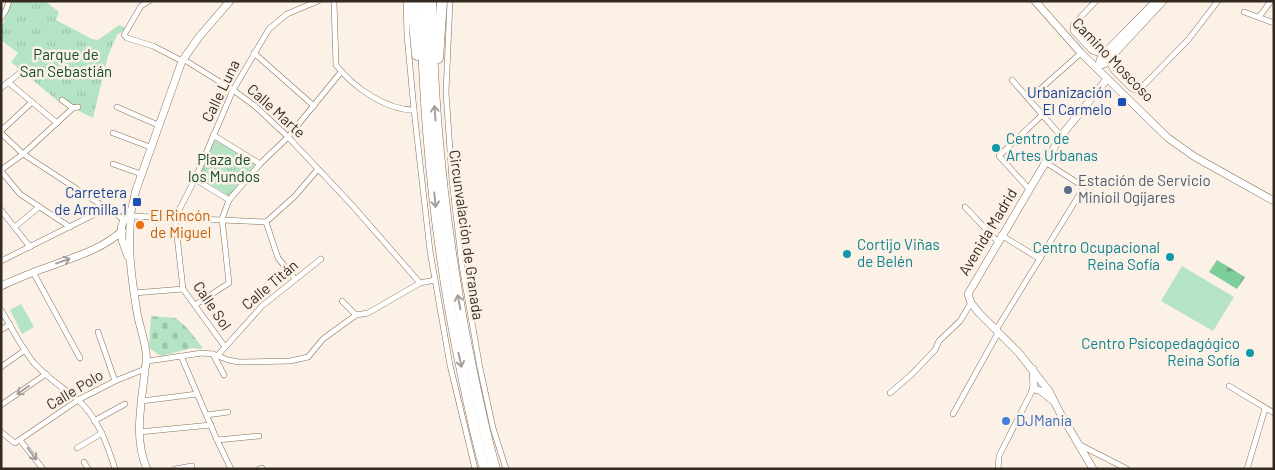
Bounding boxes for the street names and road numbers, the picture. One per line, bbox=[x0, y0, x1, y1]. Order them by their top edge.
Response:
street label: Camino Moscoso bbox=[1069, 14, 1158, 105]
street label: Calle Luna bbox=[197, 57, 243, 125]
street label: Calle Marte bbox=[244, 80, 309, 141]
street label: Circunvalación de Granada bbox=[446, 149, 488, 321]
street label: Avenida Madrid bbox=[954, 185, 1020, 278]
street label: Calle Titán bbox=[238, 256, 301, 313]
street label: Calle Sol bbox=[190, 278, 236, 333]
street label: Calle Polo bbox=[43, 365, 106, 413]

